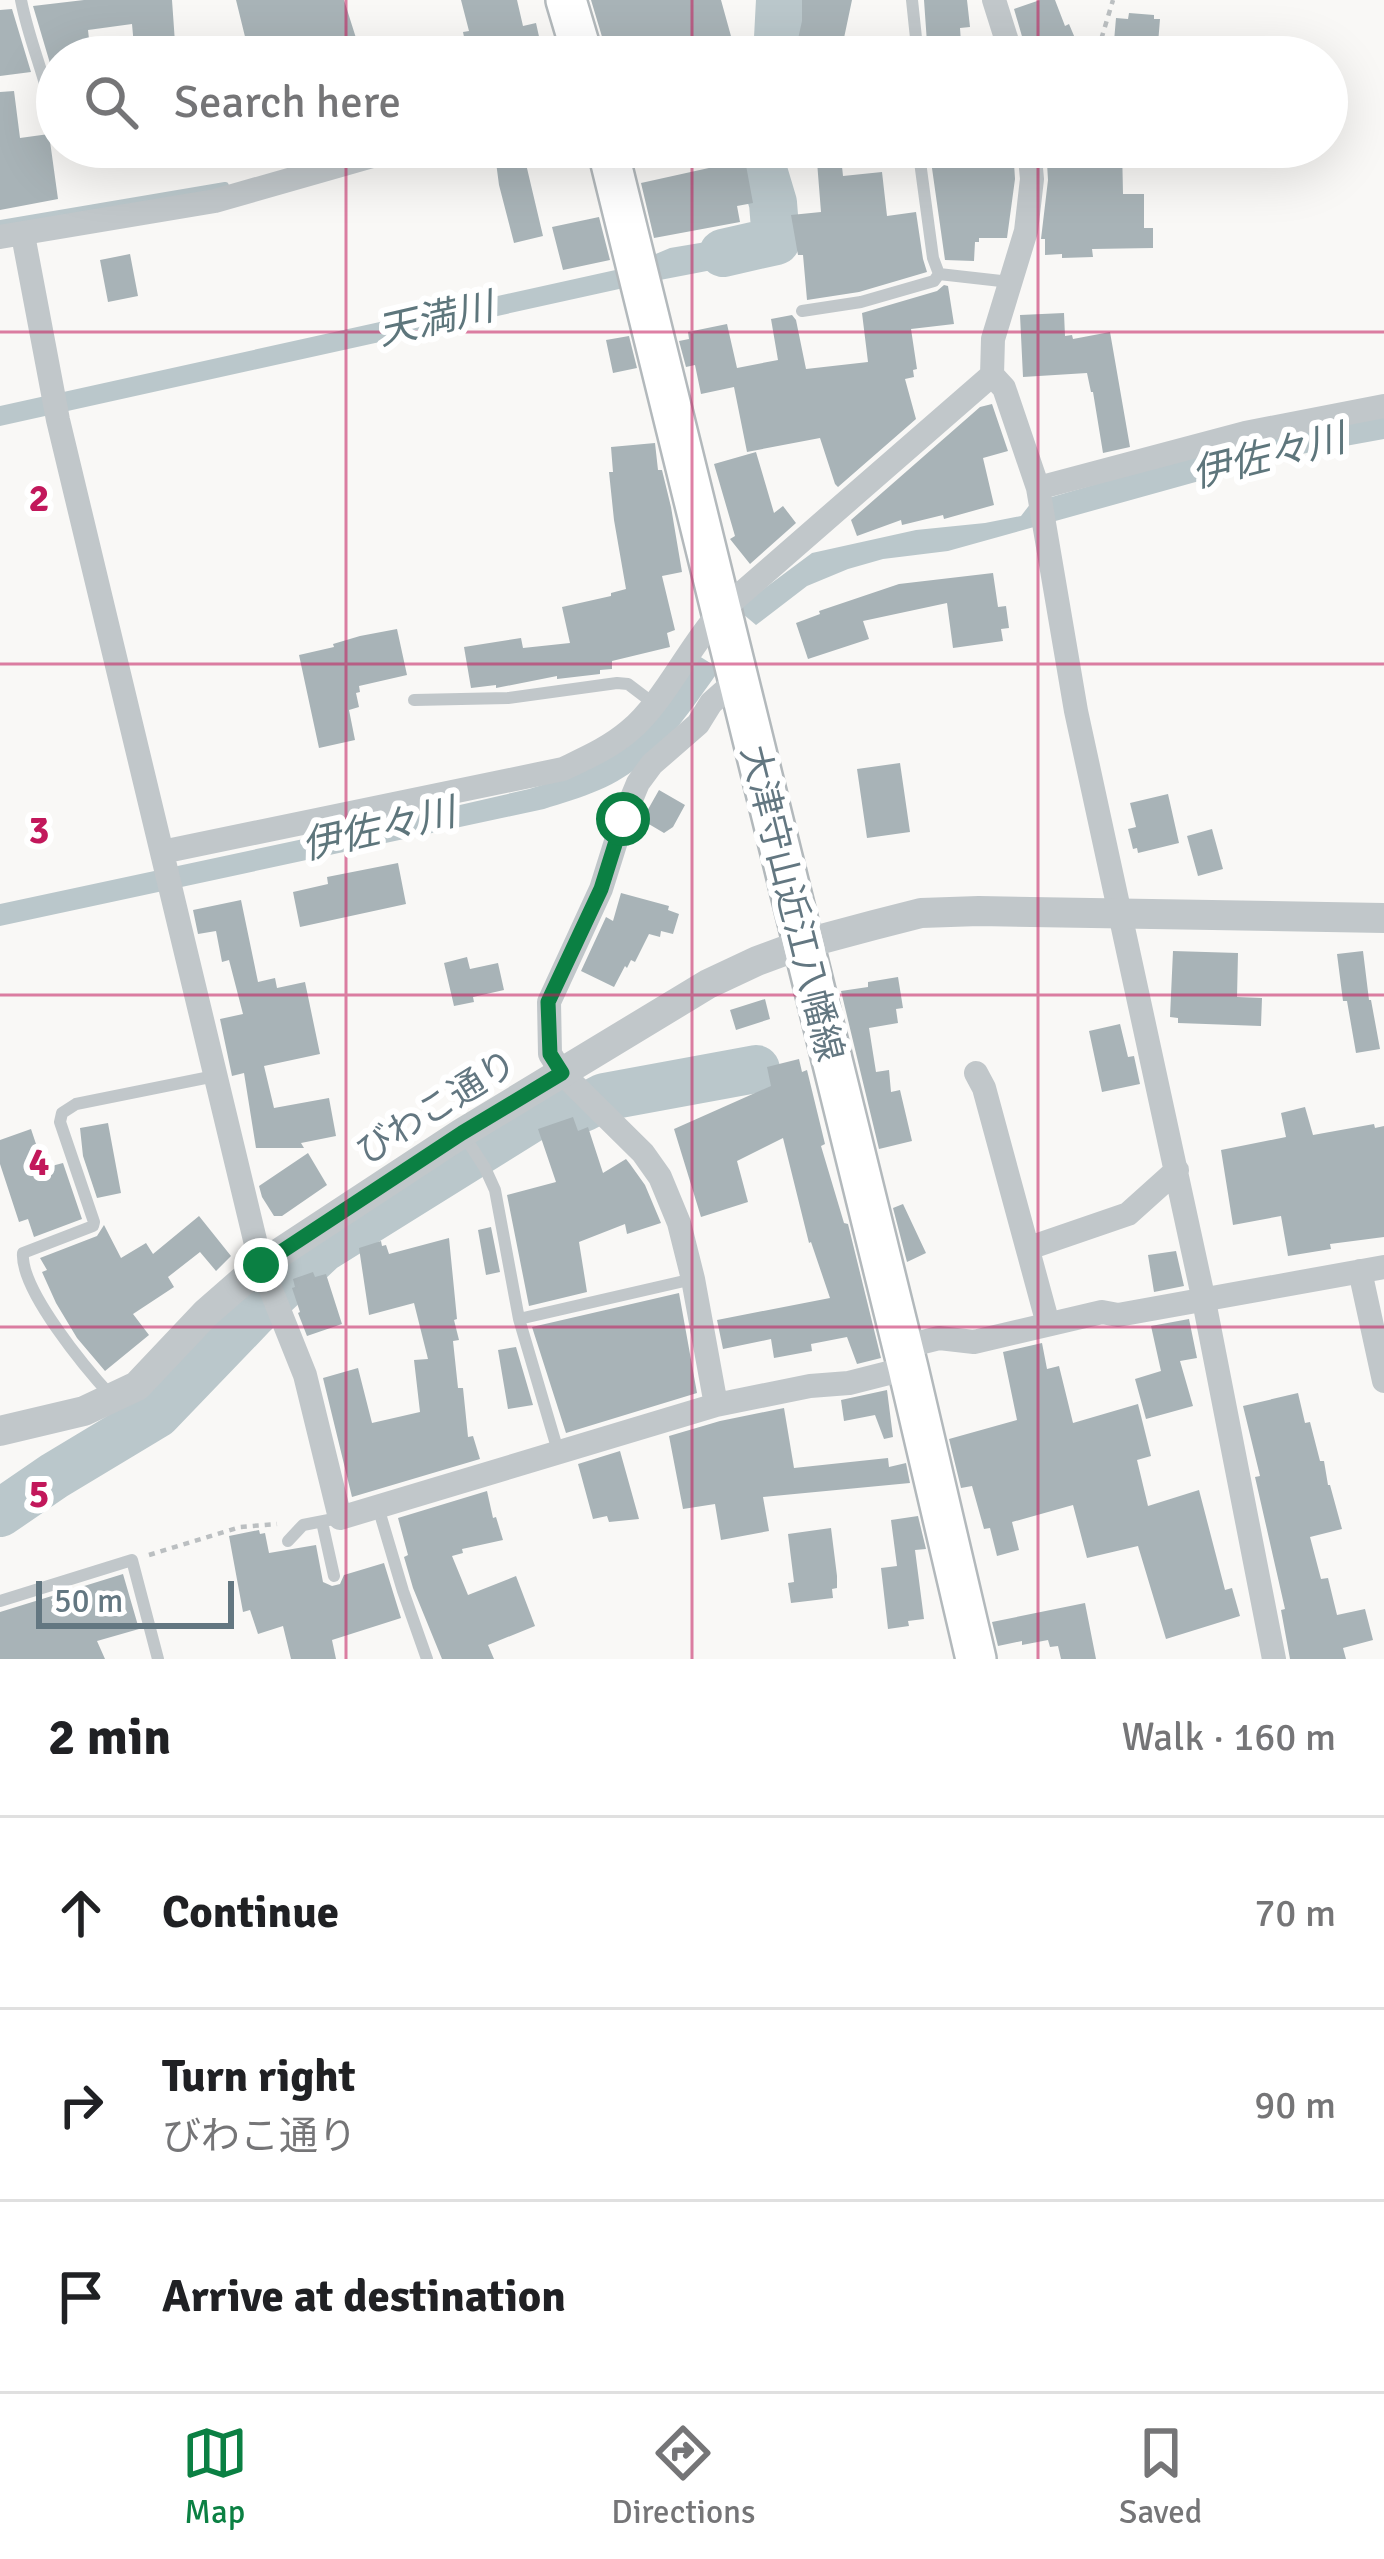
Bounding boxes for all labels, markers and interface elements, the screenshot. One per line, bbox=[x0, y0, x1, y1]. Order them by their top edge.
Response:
search box bbox=[36, 36, 1348, 168]
icon: search bbox=[78, 69, 144, 135]
text: Search here bbox=[174, 75, 401, 130]
water label: 天満川 bbox=[373, 282, 502, 356]
water label: 伊佐々川 bbox=[1187, 413, 1354, 498]
text: 2 bbox=[28, 474, 50, 522]
street label: 大津守山近江八幡線 bbox=[731, 741, 853, 1066]
water label: 伊佐々川 bbox=[297, 787, 464, 870]
route start bbox=[596, 792, 650, 846]
text: 3 bbox=[28, 806, 50, 854]
street label: びわこ通り bbox=[349, 1040, 525, 1174]
text: 4 bbox=[28, 1138, 50, 1186]
route end bbox=[234, 1238, 288, 1292]
text: 5 bbox=[28, 1470, 50, 1518]
scale bar bbox=[36, 1575, 234, 1628]
text: 50 m bbox=[54, 1581, 123, 1622]
text: 2 min bbox=[48, 1706, 171, 1769]
text: Walk · 160 m bbox=[1122, 1713, 1336, 1761]
icon: ahead bbox=[48, 1880, 114, 1946]
text: Continue bbox=[162, 1885, 339, 1940]
text: 70 m bbox=[1254, 1889, 1336, 1937]
text: Turn right bbox=[162, 2049, 356, 2104]
icon: right bbox=[48, 2072, 114, 2138]
text: 90 m bbox=[1254, 2081, 1336, 2129]
text: びわこ通り bbox=[162, 2112, 357, 2160]
icon: arrive bbox=[48, 2264, 114, 2330]
text: Arrive at destination bbox=[162, 2269, 566, 2324]
tab: Map bbox=[182, 2420, 248, 2533]
tab: Directions bbox=[611, 2420, 756, 2533]
tab: Saved bbox=[1119, 2420, 1202, 2533]

